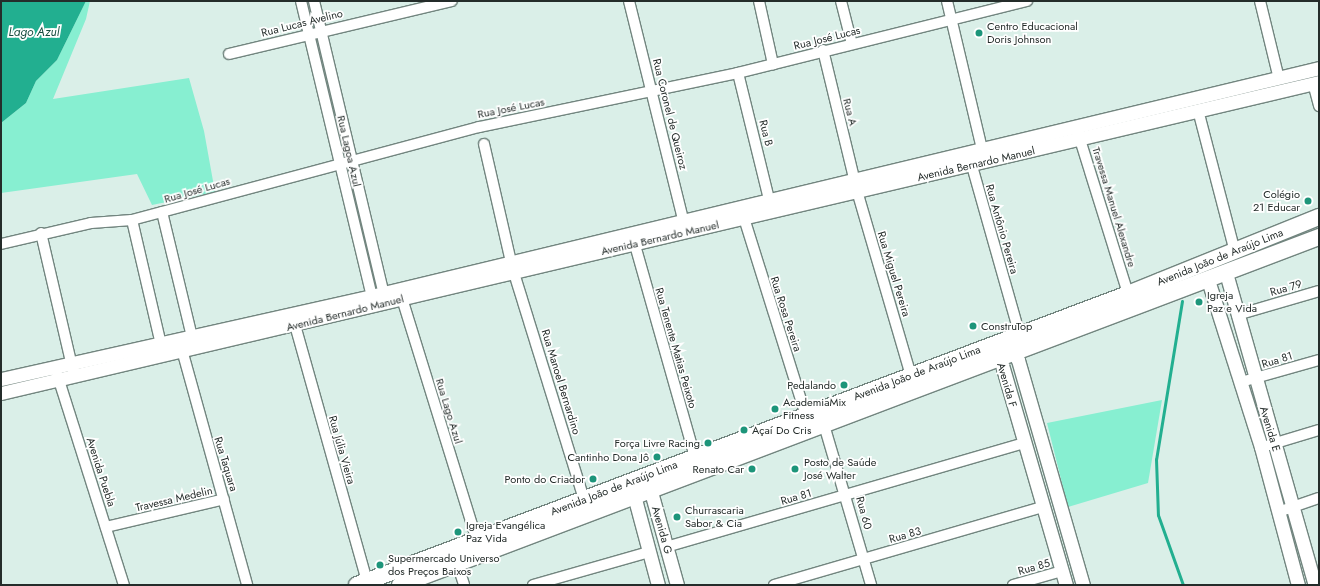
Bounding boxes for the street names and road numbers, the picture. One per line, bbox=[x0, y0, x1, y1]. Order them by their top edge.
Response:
street label: Rua Lucas Avelino bbox=[260, 6, 344, 40]
street label: Rua José Lucas bbox=[792, 23, 862, 53]
street label: Rua Coronel de Queiroz bbox=[650, 57, 690, 171]
street label: Rua José Lucas bbox=[476, 95, 546, 121]
street label: Rua A bbox=[840, 97, 860, 127]
street label: Rua Lagoa Azul bbox=[334, 114, 364, 188]
street label: Rua B bbox=[756, 118, 776, 148]
street label: Avenida Bernardo Manuel bbox=[916, 144, 1036, 184]
street label: Travessa Manuel Alexandre bbox=[1089, 145, 1139, 269]
street label: Rua José Lucas bbox=[162, 174, 232, 206]
street label: Rua Antônio Pereira bbox=[983, 183, 1021, 275]
street label: Avenida Bernardo Manuel bbox=[600, 218, 720, 258]
street label: Avenida João de Araújo Lima bbox=[1155, 226, 1285, 288]
street label: Rua Miguel Pereira bbox=[875, 230, 913, 318]
street label: Rua Rosa Pereira bbox=[768, 275, 804, 353]
street label: Rua 79 bbox=[1268, 277, 1304, 299]
street label: Rua Tenente Matias Peixoto bbox=[652, 286, 700, 410]
street label: Avenida Bernardo Manuel bbox=[285, 292, 405, 334]
street label: Rua Manoel Bernardino bbox=[539, 328, 583, 436]
street label: Avenida João de Araújo Lima bbox=[852, 343, 982, 403]
street label: Rua 81 bbox=[1260, 349, 1294, 371]
street label: Avenida F bbox=[994, 361, 1020, 409]
street label: Rua Lago Azul bbox=[433, 377, 465, 445]
street label: Avenida E bbox=[1257, 405, 1283, 453]
street label: Rua Júlia Vieira bbox=[326, 414, 358, 486]
street label: Rua Taquara bbox=[211, 435, 241, 493]
street label: Avenida Puebla bbox=[84, 436, 118, 508]
street label: Avenida João de Araújo Lima bbox=[549, 458, 679, 518]
street label: Travessa Medelin bbox=[134, 484, 214, 514]
street label: Rua 81 bbox=[779, 486, 813, 508]
street label: Rua 60 bbox=[853, 495, 875, 531]
street label: Avenida G bbox=[649, 505, 675, 555]
street label: Rua 83 bbox=[888, 524, 922, 546]
street label: Rua 85 bbox=[1016, 556, 1052, 578]

